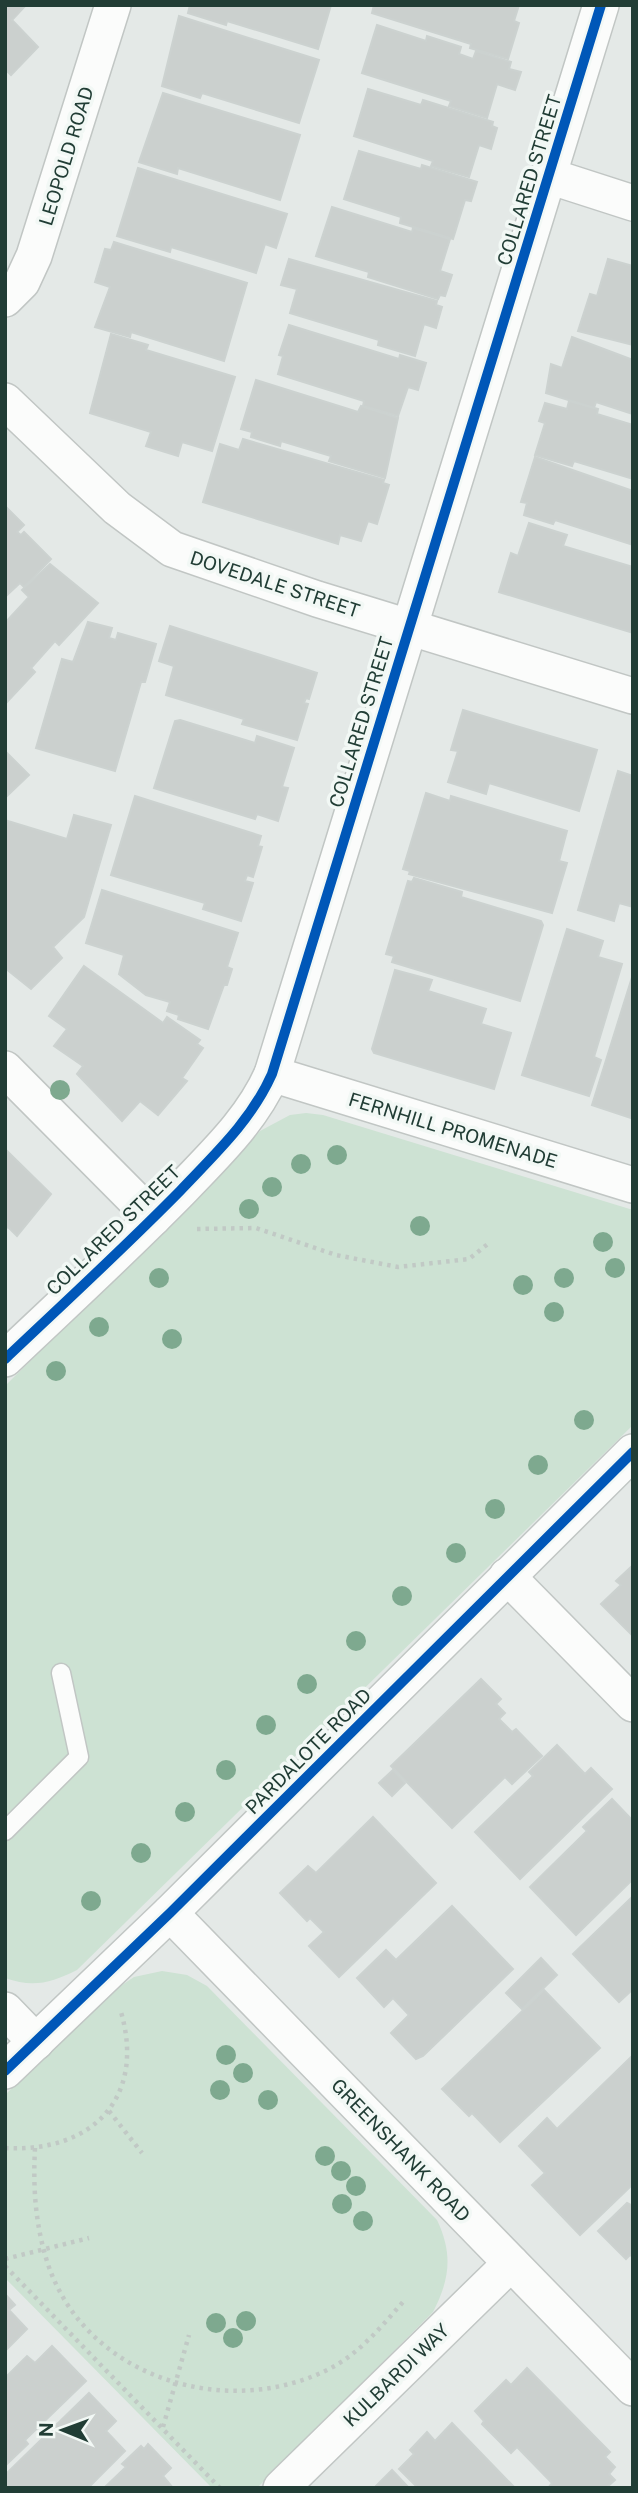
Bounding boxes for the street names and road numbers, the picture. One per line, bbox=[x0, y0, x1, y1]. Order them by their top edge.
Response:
street label: LEOPOLD ROAD bbox=[34, 84, 98, 228]
street label: COLLARED STREET bbox=[493, 92, 565, 268]
street label: DOVEDALE STREET bbox=[187, 546, 363, 622]
street label: COLLARED STREET bbox=[325, 634, 397, 810]
street label: FERNHILL PROMENADE bbox=[346, 1088, 560, 1172]
street label: COLLARED STREET bbox=[42, 1161, 184, 1299]
street label: PARDALOTE ROAD bbox=[241, 1684, 375, 1818]
street label: GREENSHANK ROAD bbox=[327, 2074, 475, 2226]
street label: KULBARDI WAY bbox=[339, 2319, 454, 2431]

